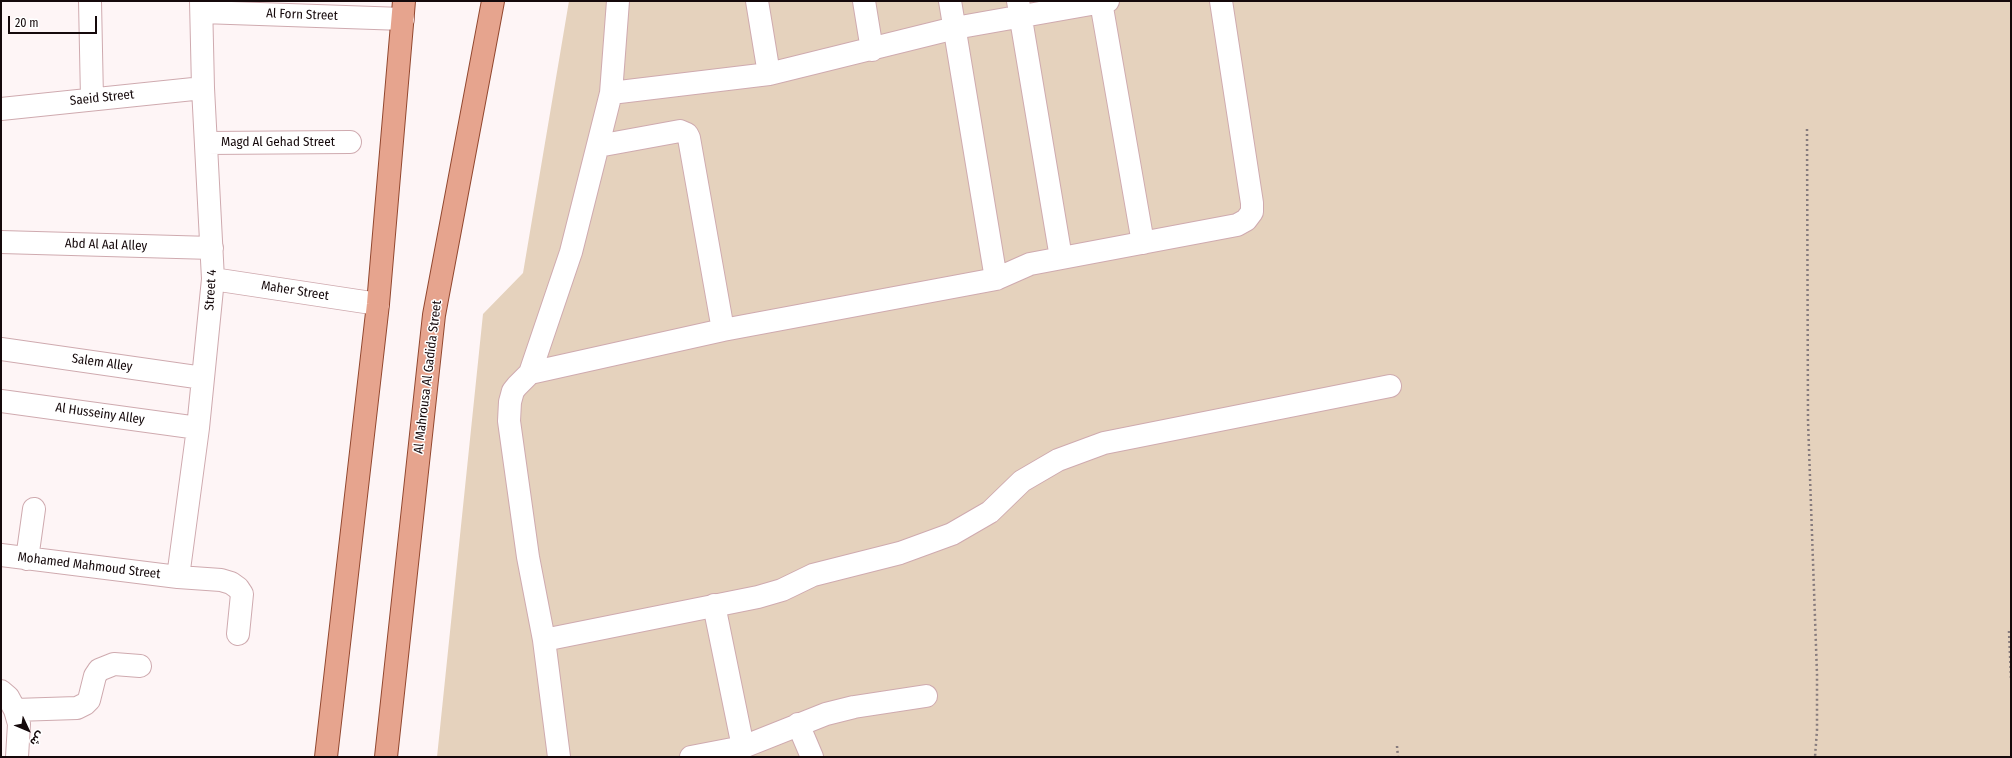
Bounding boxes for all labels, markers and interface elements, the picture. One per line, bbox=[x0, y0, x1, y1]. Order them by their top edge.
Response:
street label: Al Forn Street bbox=[266, 6, 338, 24]
scale bar bbox=[10, 8, 99, 34]
text: 20 m bbox=[15, 16, 39, 30]
street label: Saeid Street bbox=[69, 87, 135, 109]
street label: Magd Al Gehad Street bbox=[221, 134, 335, 150]
street label: Abd Al Aal Alley bbox=[65, 236, 147, 254]
street label: Street 4 bbox=[202, 269, 220, 311]
street label: Maher Street bbox=[260, 278, 330, 304]
street label: Al Mahrousa Al Gadida Street bbox=[411, 300, 445, 454]
street label: Salem Alley bbox=[71, 351, 133, 375]
street label: Al Husseiny Alley bbox=[54, 400, 146, 428]
street label: Mohamed Mahmoud Street bbox=[17, 549, 161, 583]
north arrow bbox=[8, 710, 48, 750]
text: ش bbox=[27, 729, 47, 749]

